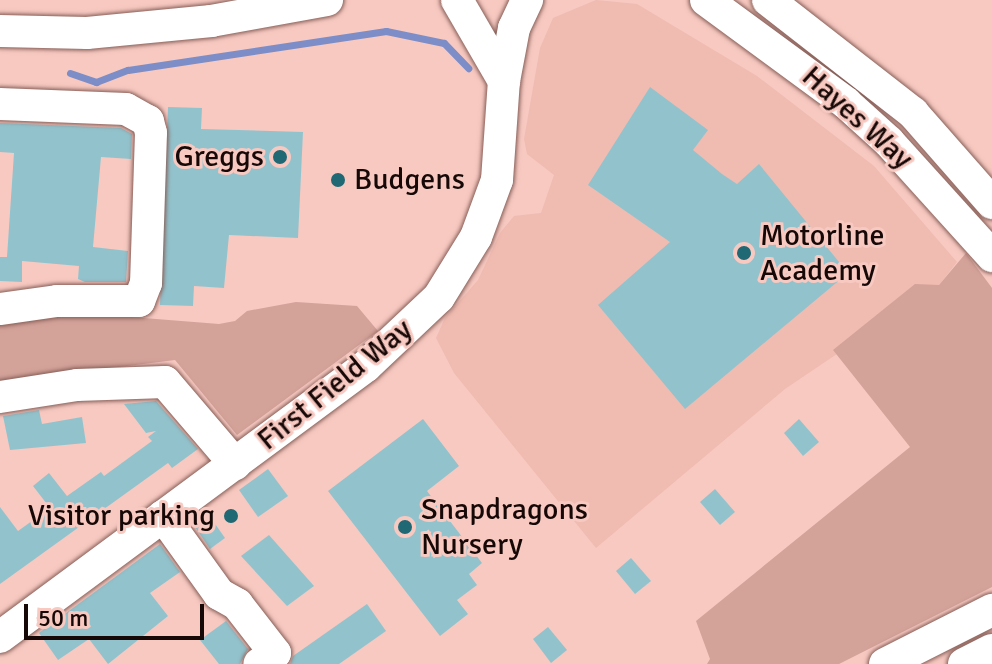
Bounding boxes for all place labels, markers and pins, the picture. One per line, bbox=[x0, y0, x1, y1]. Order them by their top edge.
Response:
place label: Greggs bbox=[174, 139, 264, 175]
marker: Greggs bbox=[271, 148, 289, 166]
place label: Budgens bbox=[354, 162, 465, 198]
marker: Budgens bbox=[329, 171, 347, 189]
place label: Motorline Academy bbox=[760, 218, 885, 288]
marker: Motorline Academy bbox=[735, 244, 753, 262]
place label: Snapdragons Nursery bbox=[421, 492, 588, 562]
place label: Visitor parking bbox=[28, 498, 215, 534]
marker: Visitor parking bbox=[222, 507, 240, 525]
marker: Snapdragons Nursery bbox=[396, 518, 414, 536]

